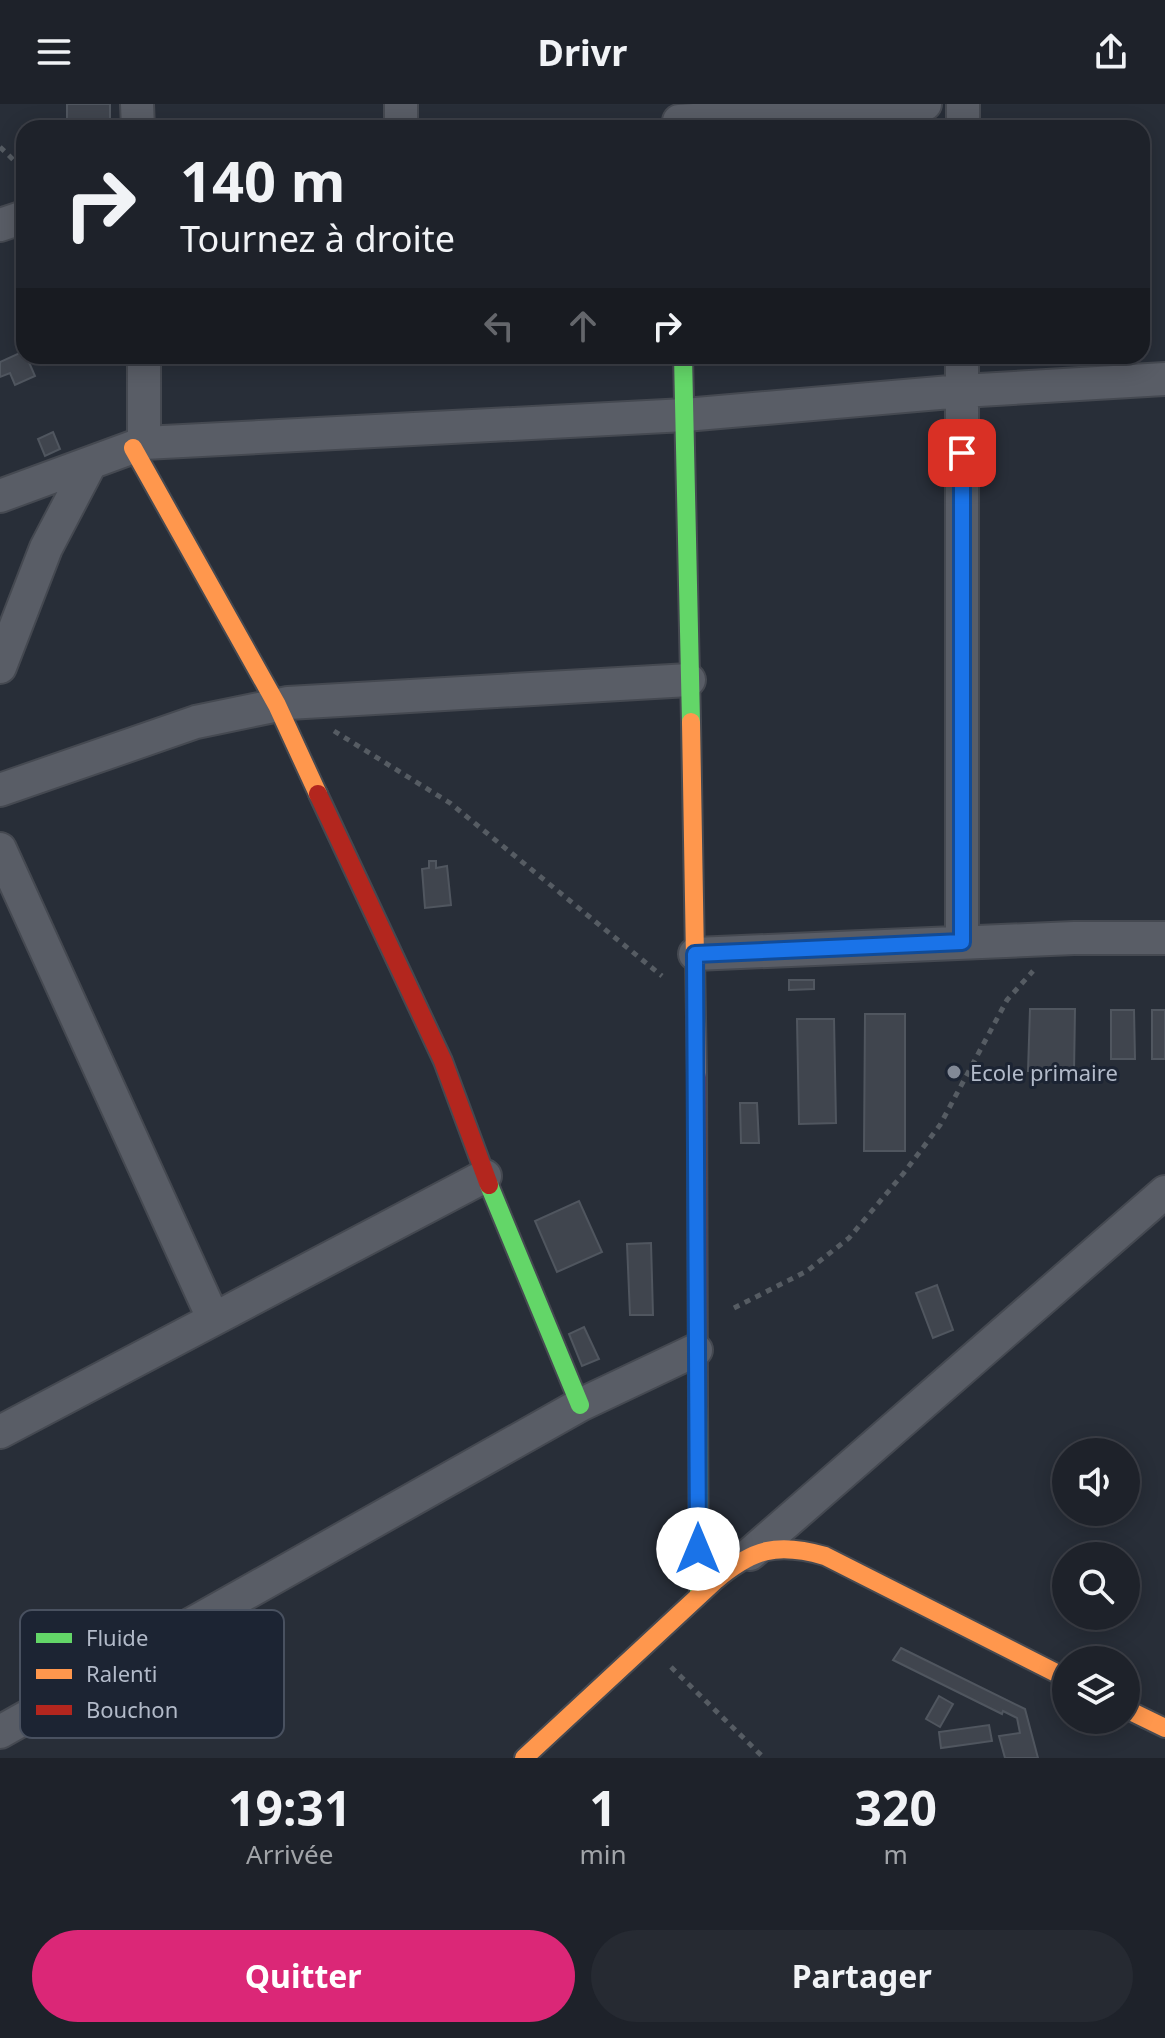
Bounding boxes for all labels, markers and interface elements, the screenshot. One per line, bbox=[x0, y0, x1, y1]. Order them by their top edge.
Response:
text: Drivr bbox=[538, 28, 627, 77]
icon: menu bbox=[32, 30, 76, 74]
icon: share bbox=[1089, 30, 1133, 74]
text: 140 m bbox=[180, 142, 345, 218]
icon: right bbox=[48, 152, 152, 256]
text: Tournez à droite bbox=[180, 214, 455, 263]
icon: left bbox=[477, 304, 521, 348]
icon: ahead bbox=[561, 304, 605, 348]
icon: right bbox=[645, 304, 689, 348]
pin bbox=[928, 419, 996, 487]
icon: arrive bbox=[940, 431, 984, 475]
place label: Ecole primaire bbox=[970, 1057, 1118, 1087]
marker: Ecole primaire bbox=[945, 1063, 963, 1081]
map controls bbox=[1052, 1438, 1140, 1734]
button: sound bbox=[1052, 1438, 1140, 1526]
position arrow bbox=[656, 1507, 740, 1591]
button: search bbox=[1052, 1542, 1140, 1630]
legend bbox=[20, 1610, 284, 1738]
text: Fluide bbox=[86, 1622, 148, 1652]
button: layers bbox=[1052, 1646, 1140, 1734]
text: Ralenti bbox=[86, 1658, 157, 1688]
text: Bouchon bbox=[86, 1694, 178, 1724]
text: 19:31 bbox=[228, 1775, 351, 1840]
text: 1 bbox=[589, 1775, 617, 1840]
text: 320 bbox=[855, 1775, 937, 1840]
text: Arrivée bbox=[246, 1836, 333, 1872]
text: min bbox=[579, 1836, 627, 1872]
text: m bbox=[884, 1836, 908, 1872]
button: Quitter bbox=[32, 1930, 575, 2022]
button: Partager bbox=[591, 1930, 1133, 2022]

